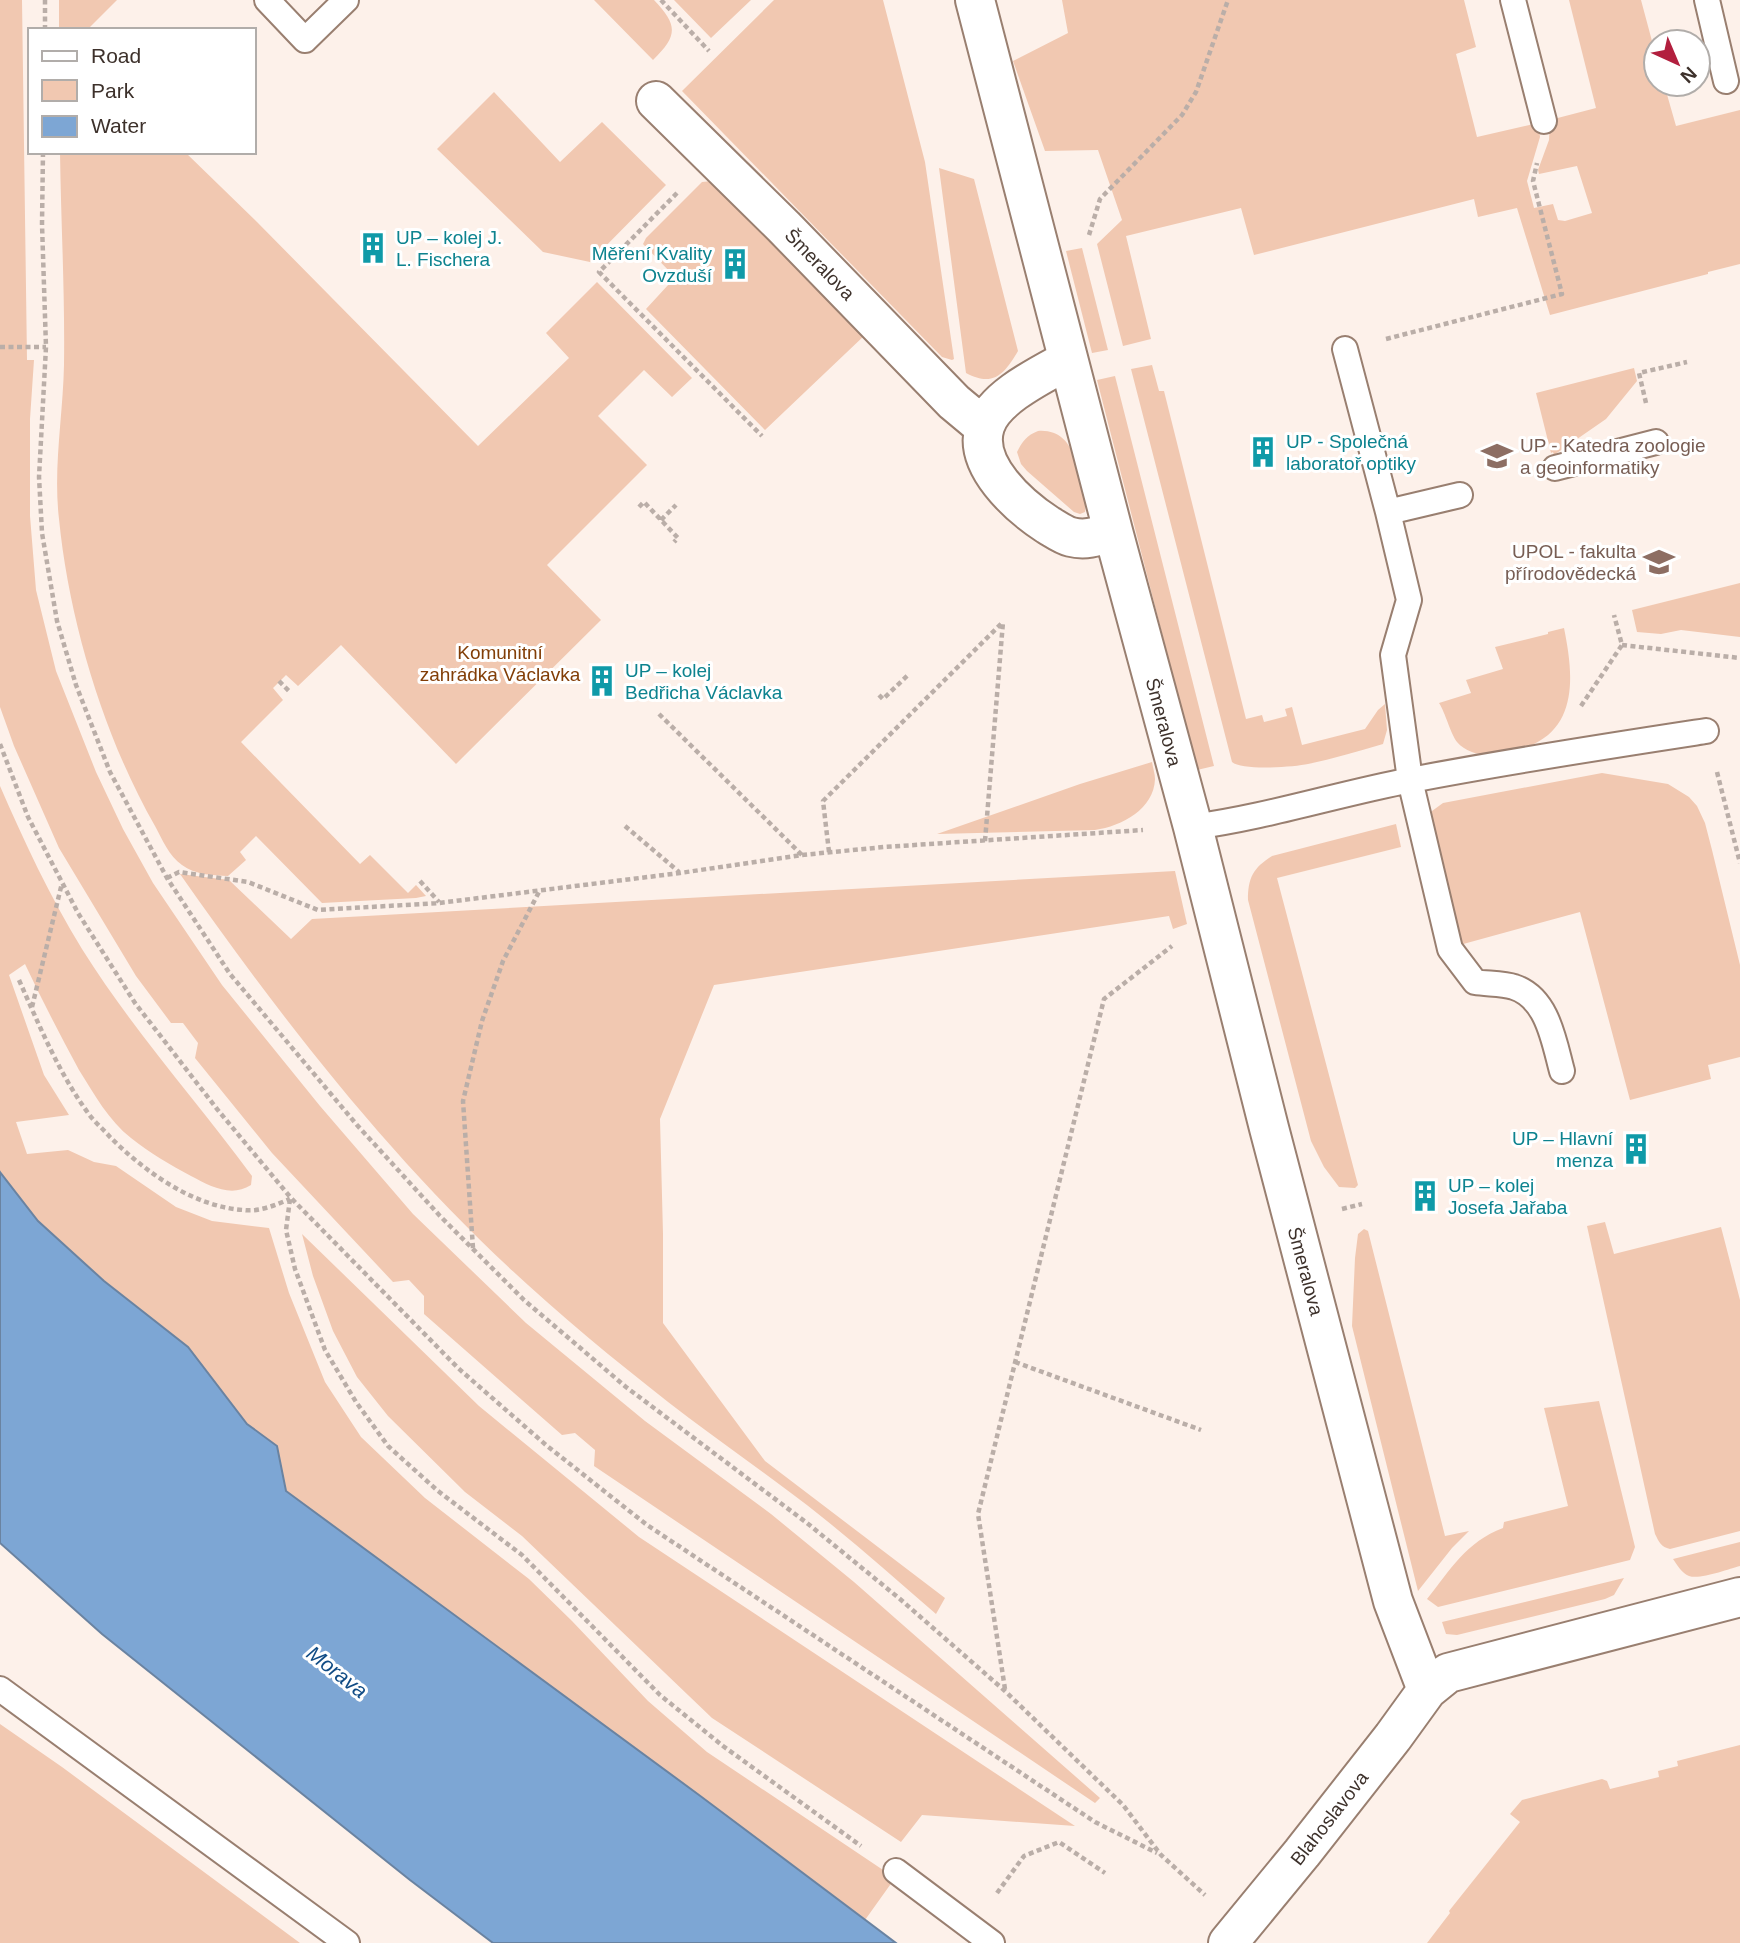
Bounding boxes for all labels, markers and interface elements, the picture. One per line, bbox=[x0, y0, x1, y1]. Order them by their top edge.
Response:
legend bbox=[28, 28, 256, 154]
north arrow bbox=[1642, 28, 1712, 98]
text: Road bbox=[91, 44, 141, 67]
text: N bbox=[1676, 63, 1701, 87]
text: Park bbox=[91, 79, 135, 102]
text: Water bbox=[91, 114, 146, 137]
street label: Šmeralova bbox=[781, 224, 859, 305]
place label: UP – kolej J. L. Fischera bbox=[396, 227, 502, 270]
building icon: UP – kolej J. L. Fischera bbox=[356, 231, 390, 265]
place label: Měření Kvality Ovzduší bbox=[592, 243, 713, 286]
building icon: Měření Kvality Ovzduší bbox=[718, 247, 752, 281]
place label: UP - Společná laboratoř optiky bbox=[1286, 431, 1416, 474]
building icon: UP - Společná laboratoř optiky bbox=[1246, 435, 1280, 469]
place label: UP - Katedra zoologie a geoinformatiky bbox=[1520, 435, 1706, 478]
school or university icon: UP - Katedra zoologie a geoinformatiky bbox=[1480, 439, 1514, 473]
place label: UPOL - fakulta přírodovědecká bbox=[1505, 541, 1636, 584]
school or university icon: UPOL - fakulta přírodovědecká bbox=[1642, 545, 1676, 579]
park label: Komunitní zahrádka Václavka bbox=[420, 642, 581, 685]
place label: UP – kolej Bedřicha Václavka bbox=[625, 660, 783, 703]
building icon: UP – kolej Bedřicha Václavka bbox=[585, 664, 619, 698]
street label: Šmeralova bbox=[1142, 676, 1186, 769]
place label: UP – Hlavní menza bbox=[1512, 1128, 1614, 1171]
building icon: UP – Hlavní menza bbox=[1619, 1132, 1653, 1166]
place label: UP – kolej Josefa Jařaba bbox=[1448, 1175, 1568, 1218]
building icon: UP – kolej Josefa Jařaba bbox=[1408, 1179, 1442, 1213]
street label: Šmeralova bbox=[1284, 1225, 1328, 1318]
water label: Morava bbox=[303, 1641, 372, 1702]
street label: Blahoslavova bbox=[1286, 1767, 1373, 1869]

